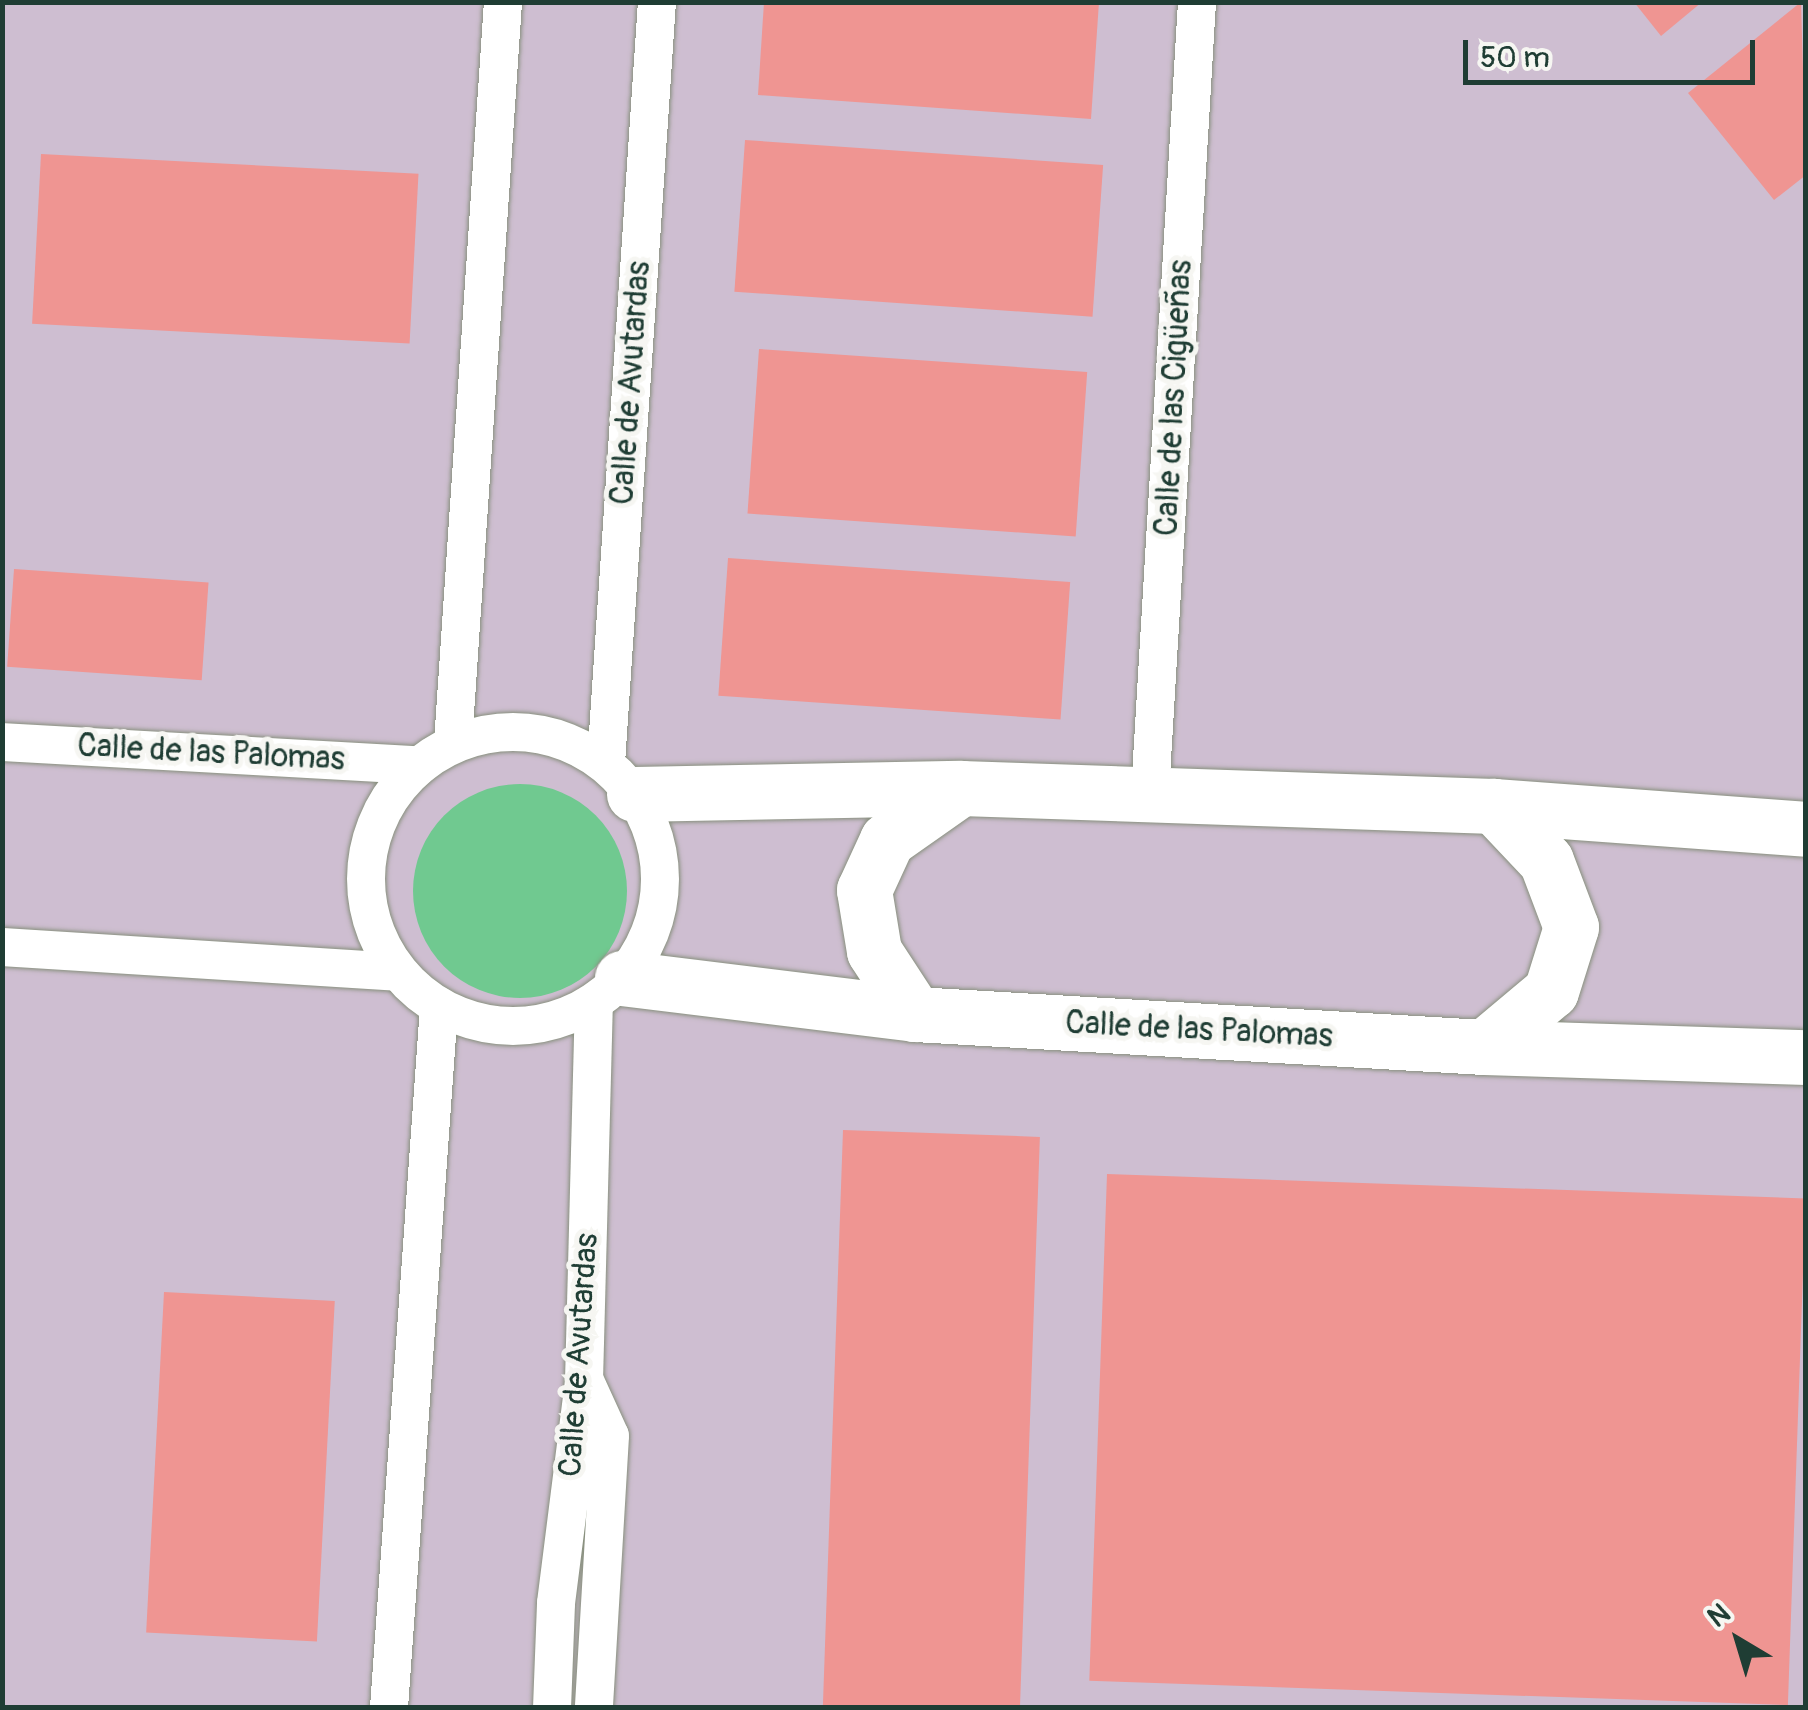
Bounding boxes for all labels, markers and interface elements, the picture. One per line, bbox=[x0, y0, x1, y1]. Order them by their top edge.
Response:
scale bar bbox=[1468, 20, 1760, 82]
text: 50 m bbox=[1480, 39, 1550, 76]
street label: Calle de las Cigüeñas bbox=[1148, 259, 1200, 537]
street label: Calle de Avutardas bbox=[603, 260, 659, 506]
street label: Calle de las Palomas bbox=[76, 727, 346, 779]
street label: Calle de las Palomas bbox=[1064, 1004, 1334, 1056]
street label: Calle de Avutardas bbox=[551, 1232, 607, 1478]
north arrow bbox=[1688, 1590, 1788, 1690]
text: N bbox=[1701, 1596, 1737, 1636]

